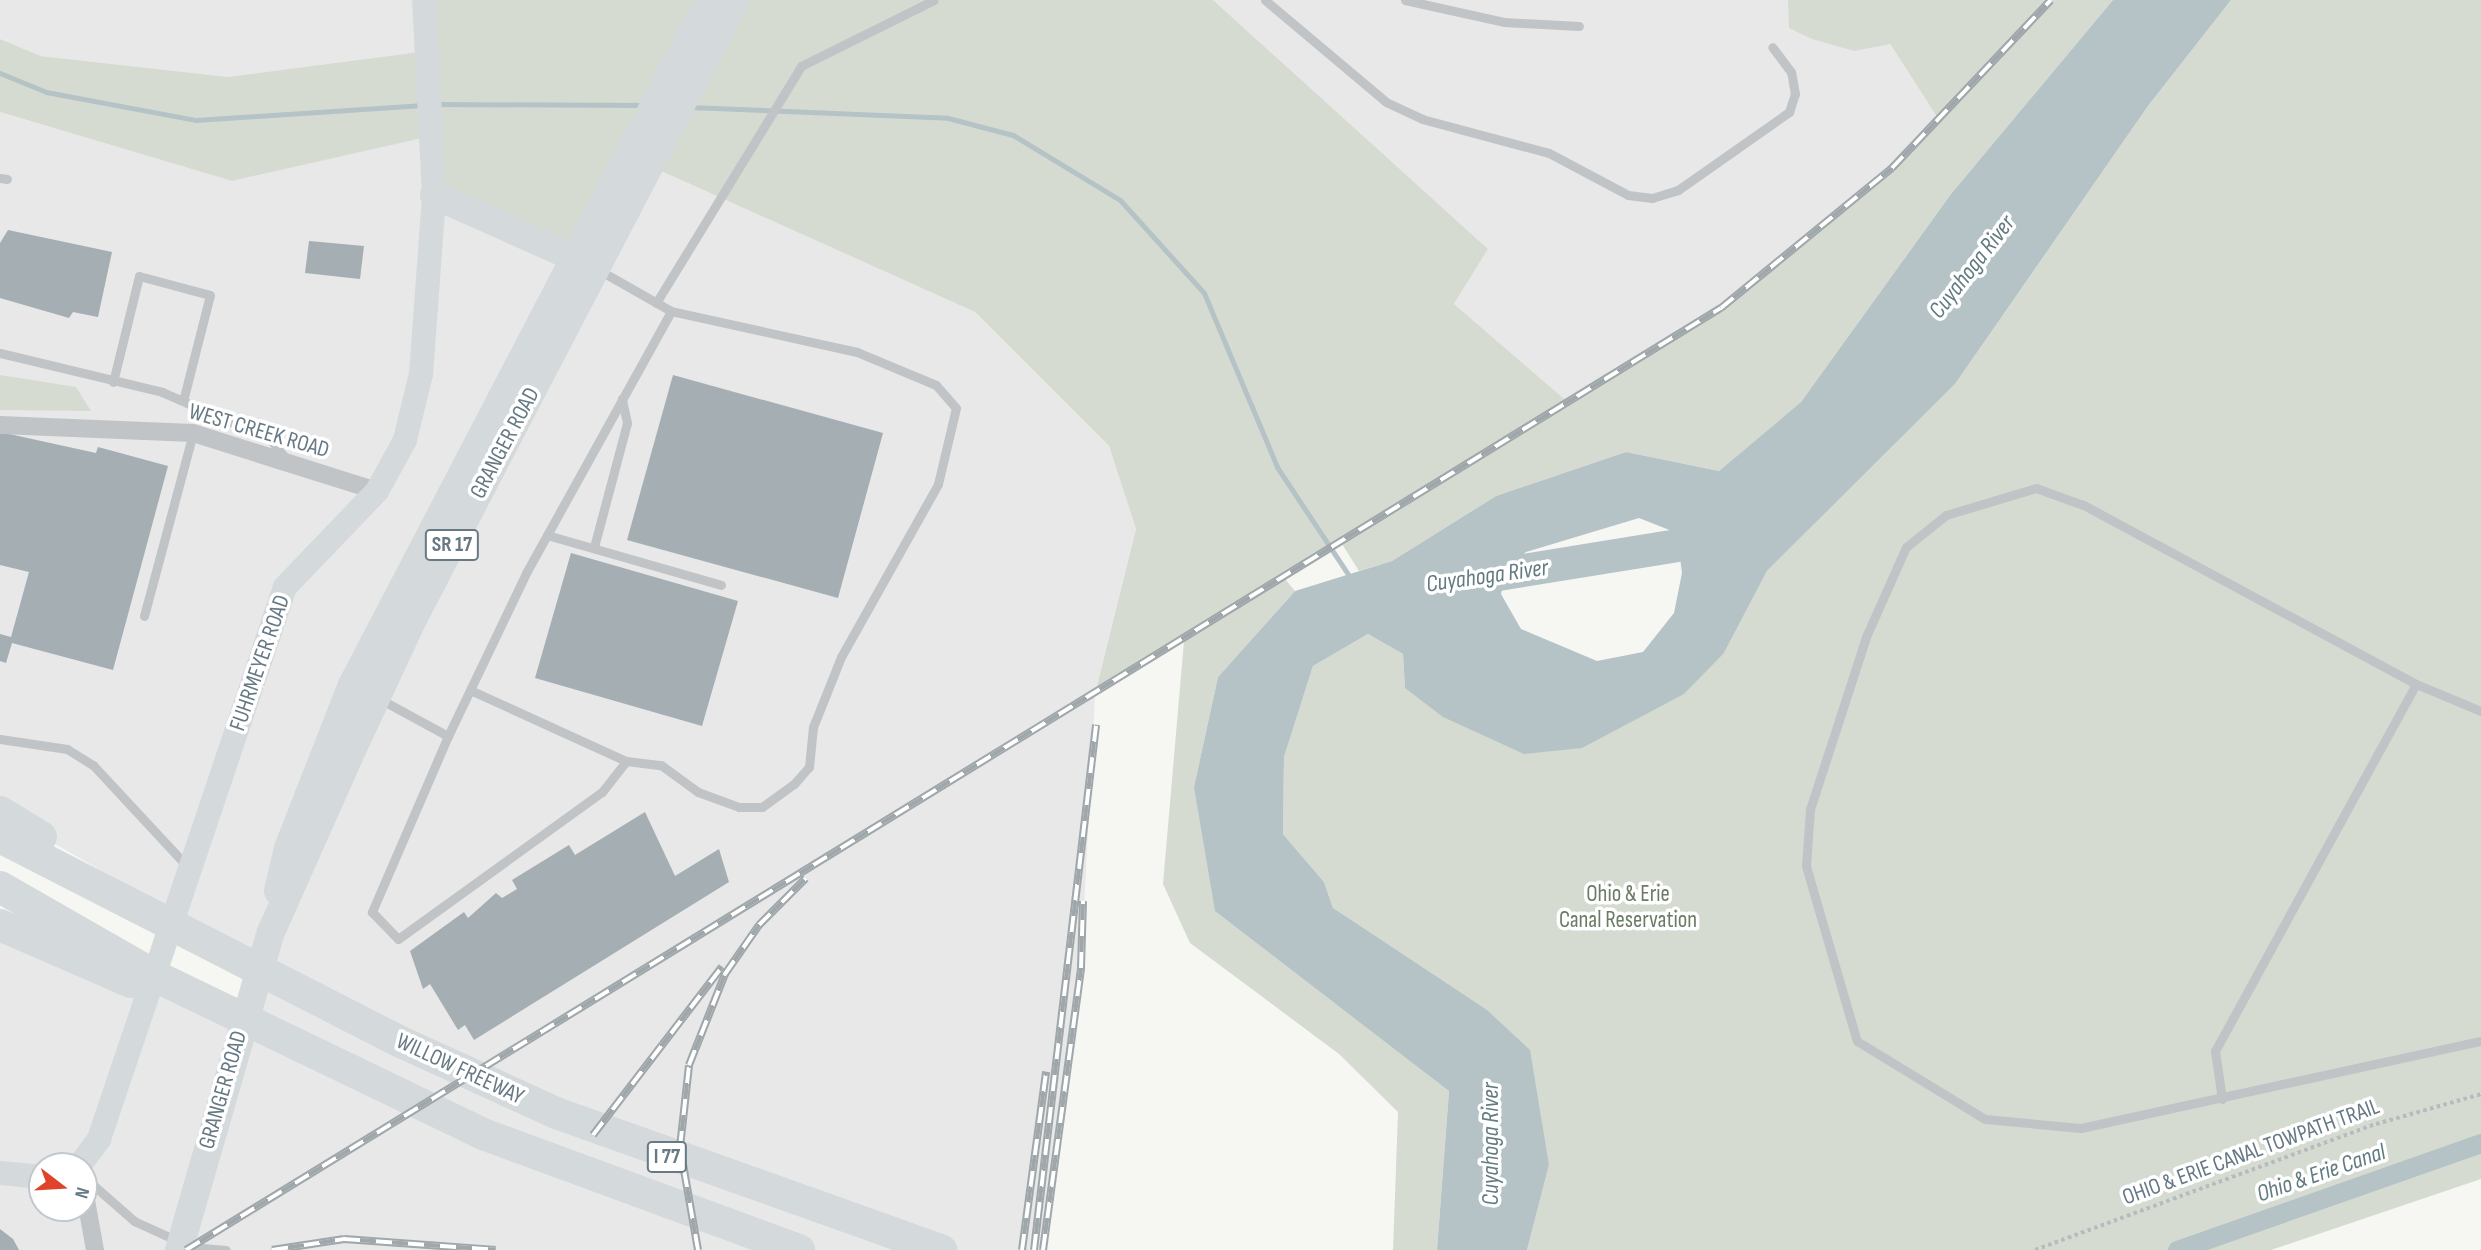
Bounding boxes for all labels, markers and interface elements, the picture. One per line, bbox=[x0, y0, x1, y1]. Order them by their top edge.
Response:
water label: Cuyahoga River bbox=[1923, 210, 2021, 324]
street label: GRANGER ROAD bbox=[464, 383, 546, 503]
street label: WEST CREEK ROAD bbox=[186, 398, 332, 464]
road number: SR 17 bbox=[424, 528, 480, 562]
water label: Cuyahoga River bbox=[1424, 553, 1550, 599]
street label: FUHRMEYER ROAD bbox=[224, 591, 296, 735]
park label: Ohio & Erie Canal Reservation bbox=[1559, 880, 1697, 934]
street label: WILLOW FREEWAY bbox=[392, 1027, 528, 1111]
street label: GRANGER ROAD bbox=[193, 1028, 253, 1152]
water label: Cuyahoga River bbox=[1477, 1083, 1505, 1205]
street label: OHIO & ERIE CANAL TOWPATH TRAIL bbox=[2119, 1093, 2383, 1211]
water label: Ohio & Erie Canal bbox=[2253, 1138, 2389, 1208]
road number: I 77 bbox=[646, 1140, 688, 1174]
north arrow bbox=[28, 1152, 98, 1222]
text: N bbox=[69, 1184, 94, 1201]

